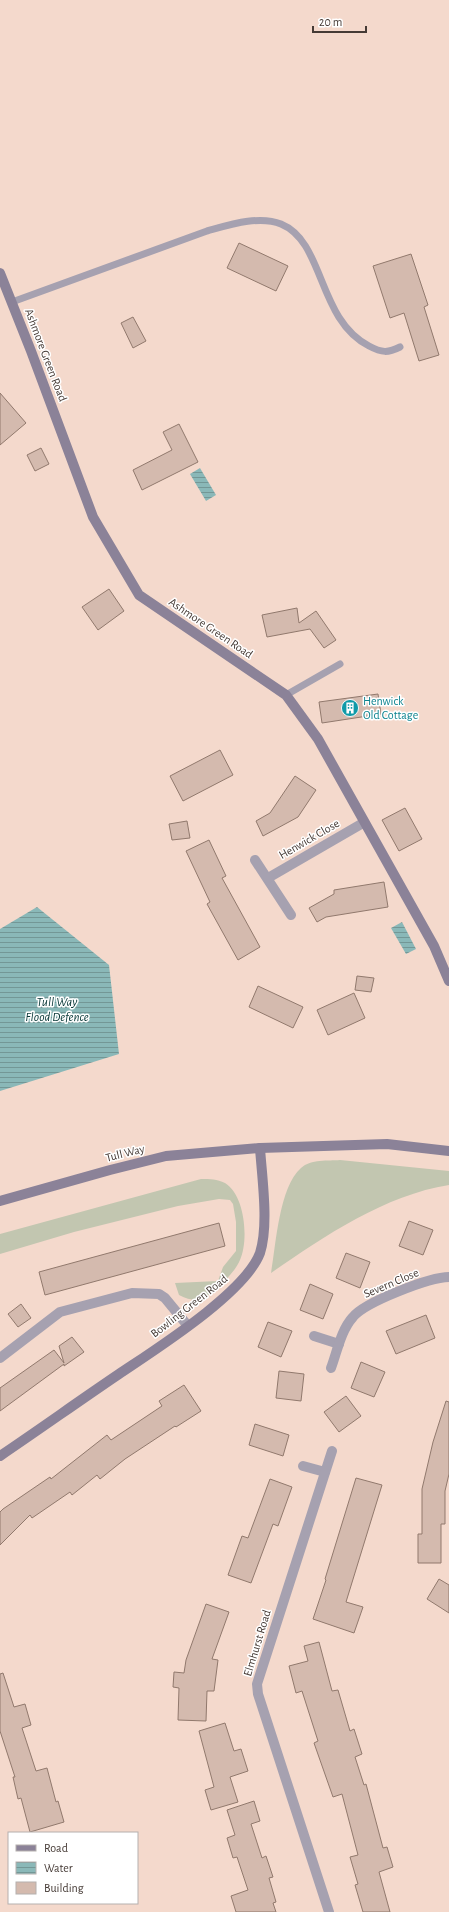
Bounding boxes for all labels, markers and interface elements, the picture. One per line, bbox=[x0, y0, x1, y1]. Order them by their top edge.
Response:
scale bar bbox=[313, 8, 366, 34]
text: 20 m bbox=[319, 16, 342, 28]
street label: Ashmore Green Road bbox=[23, 307, 69, 403]
street label: Ashmore Green Road bbox=[167, 596, 255, 660]
place label: Henwick Old Cottage bbox=[363, 695, 418, 721]
building icon: Henwick Old Cottage bbox=[340, 698, 360, 718]
street label: Henwick Close bbox=[277, 817, 341, 861]
water label: Tull Way Flood Defence bbox=[25, 996, 89, 1024]
street label: Tull Way bbox=[104, 1142, 146, 1165]
street label: Severn Close bbox=[362, 1266, 420, 1300]
street label: Bowling Green Road bbox=[148, 1272, 230, 1340]
street label: Elmhurst Road bbox=[241, 1608, 273, 1678]
legend bbox=[8, 1832, 138, 1904]
text: Road bbox=[44, 1842, 68, 1854]
text: Water bbox=[44, 1862, 73, 1874]
text: Building bbox=[44, 1882, 84, 1894]

